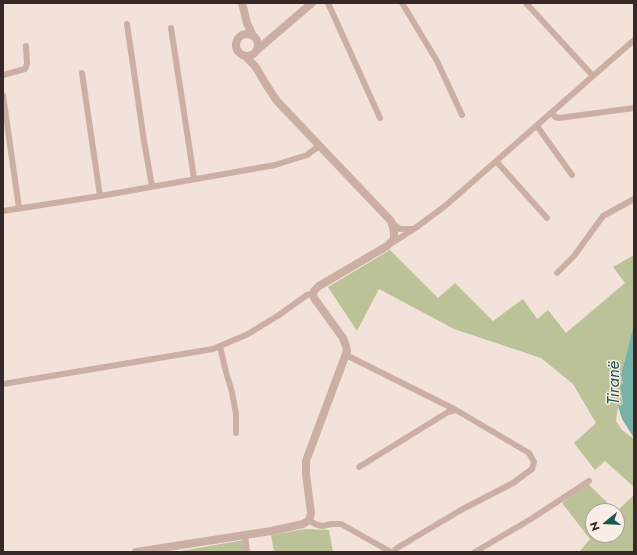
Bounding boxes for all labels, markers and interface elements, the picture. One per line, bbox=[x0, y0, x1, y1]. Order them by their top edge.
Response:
water label: Tiranë bbox=[605, 361, 625, 405]
north arrow bbox=[585, 503, 625, 543]
text: N bbox=[586, 520, 603, 533]

